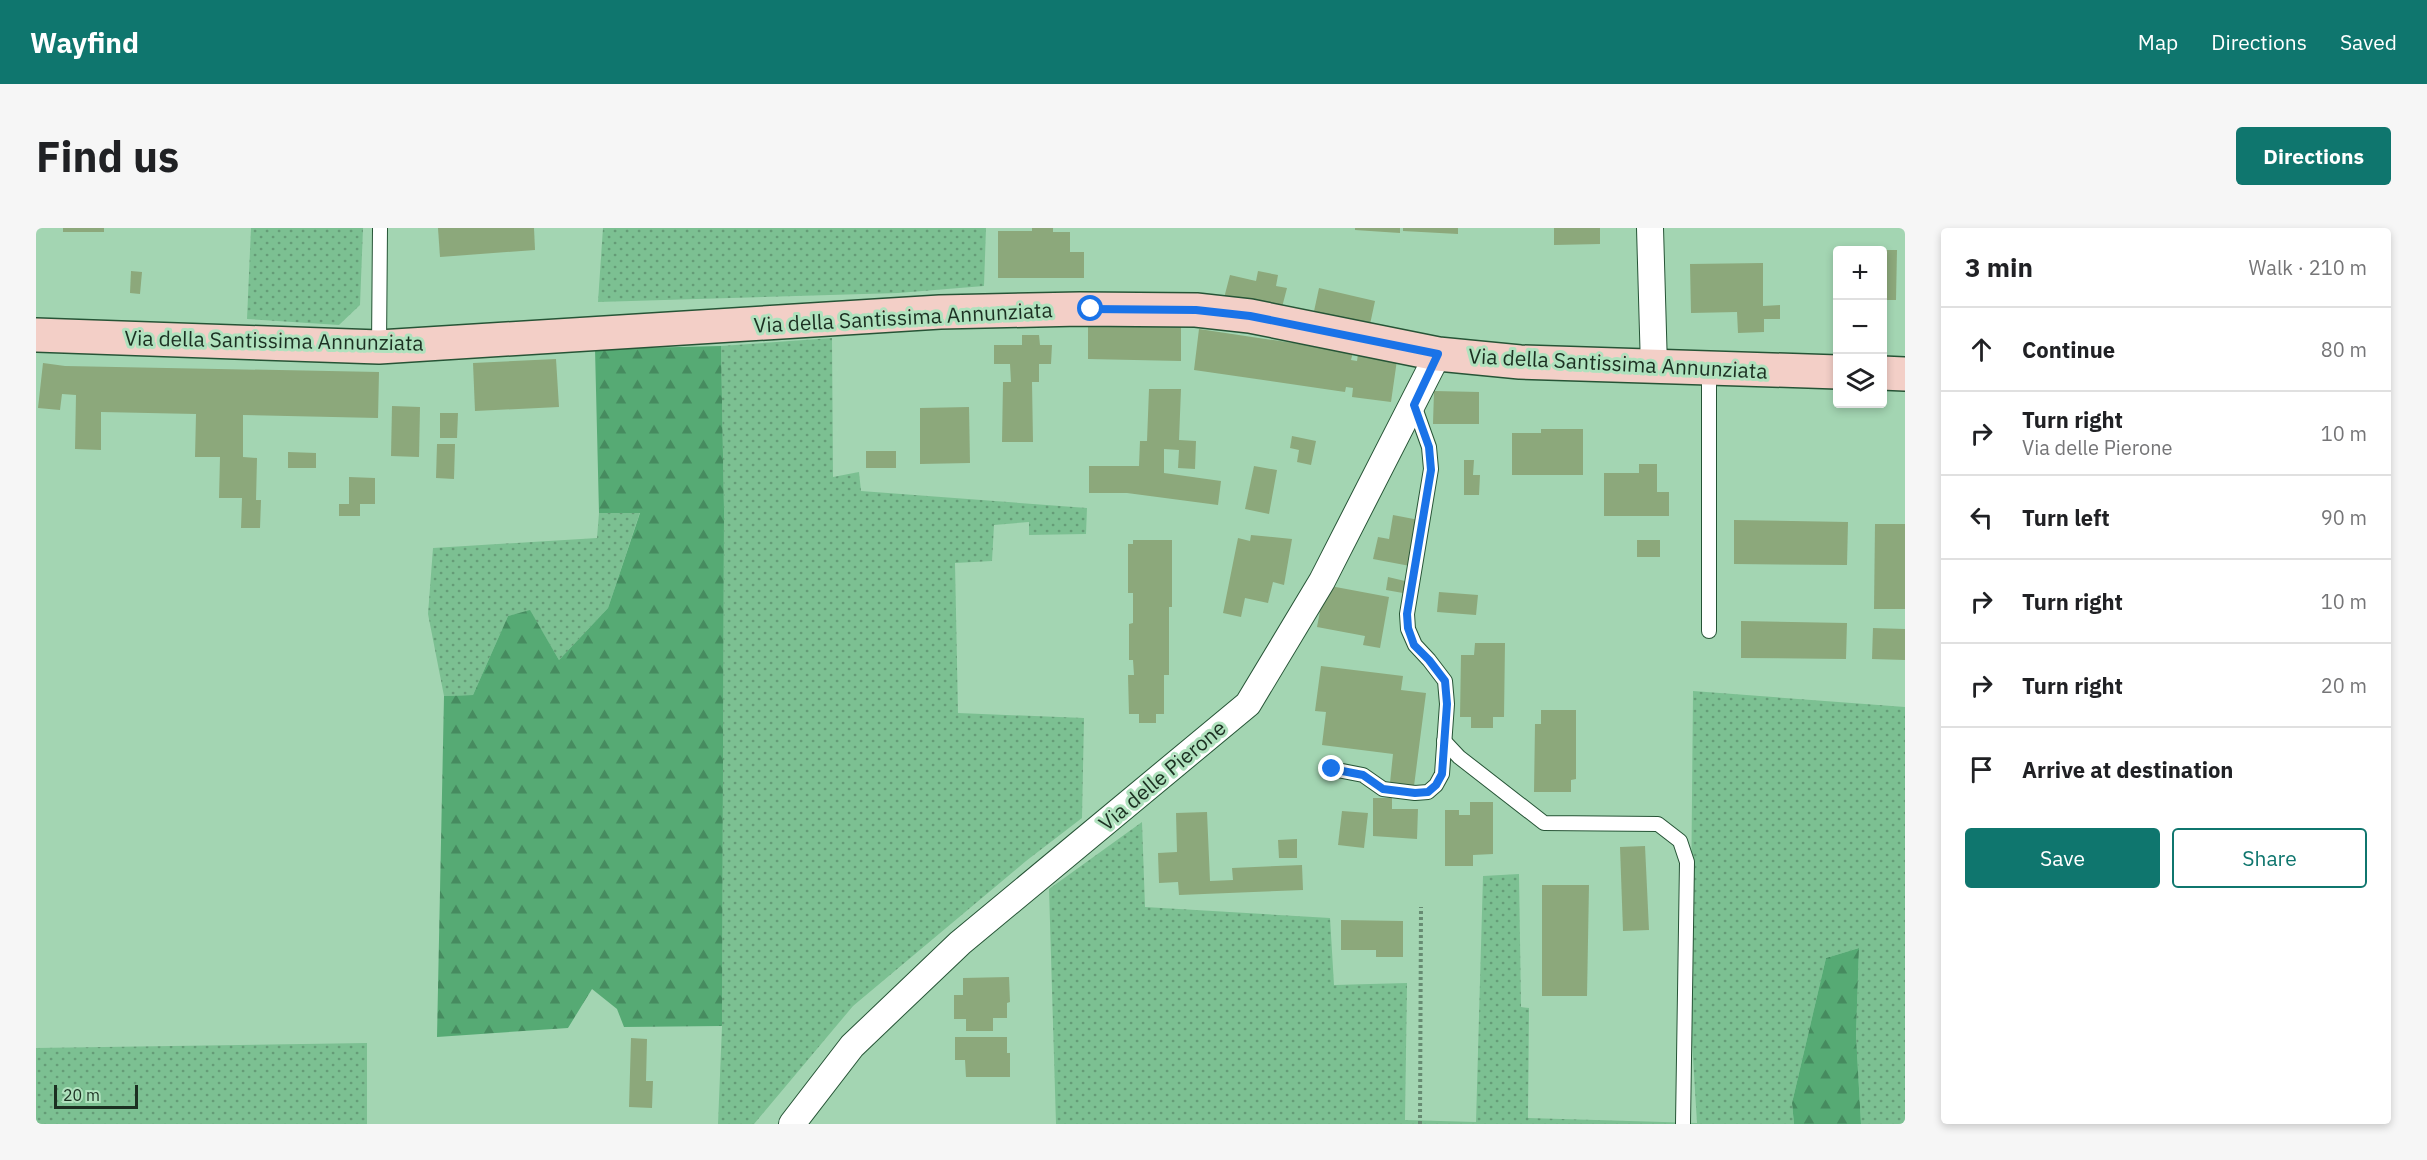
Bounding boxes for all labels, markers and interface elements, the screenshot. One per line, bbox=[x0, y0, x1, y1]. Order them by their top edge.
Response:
text: Wayfind bbox=[30, 24, 139, 61]
text: Map bbox=[2138, 28, 2178, 56]
text: Directions bbox=[2211, 28, 2307, 56]
text: Saved bbox=[2340, 28, 2397, 56]
button: Directions bbox=[2236, 127, 2391, 185]
text: Find us bbox=[36, 129, 179, 184]
map controls bbox=[1833, 246, 1887, 408]
button: + bbox=[1833, 246, 1887, 300]
text: 3 min bbox=[1965, 250, 2033, 284]
text: Walk · 210 m bbox=[2249, 254, 2367, 281]
street label: Via della Santissima Annunziata bbox=[753, 295, 1053, 339]
route start bbox=[1077, 295, 1103, 321]
button: − bbox=[1833, 300, 1887, 354]
street label: Via della Santissima Annunziata bbox=[124, 323, 424, 357]
icon: ahead bbox=[1965, 333, 1998, 366]
text: Continue bbox=[2022, 335, 2115, 364]
text: 80 m bbox=[2321, 336, 2367, 363]
street label: Via della Santissima Annunziata bbox=[1468, 341, 1768, 385]
button: layers bbox=[1833, 354, 1887, 408]
text: Turn right bbox=[2022, 405, 2123, 434]
icon: right bbox=[1965, 417, 1998, 450]
text: 10 m bbox=[2321, 420, 2367, 447]
text: Via delle Pierone bbox=[2022, 434, 2173, 461]
icon: left bbox=[1965, 501, 1998, 534]
text: Turn left bbox=[2022, 503, 2110, 532]
text: 90 m bbox=[2321, 504, 2367, 531]
icon: right bbox=[1965, 585, 1998, 618]
text: Turn right bbox=[2022, 587, 2123, 616]
text: 10 m bbox=[2321, 588, 2367, 615]
icon: right bbox=[1965, 669, 1998, 702]
text: Turn right bbox=[2022, 671, 2123, 700]
text: 20 m bbox=[2321, 672, 2367, 699]
street label: Via delle Pierone bbox=[1092, 713, 1232, 837]
icon: arrive bbox=[1965, 753, 1998, 786]
route end bbox=[1318, 755, 1344, 781]
text: Arrive at destination bbox=[2022, 755, 2233, 784]
button: Save bbox=[1965, 828, 2160, 888]
button: Share bbox=[2172, 828, 2367, 888]
scale bar bbox=[54, 1082, 138, 1110]
text: 20 m bbox=[63, 1085, 100, 1105]

